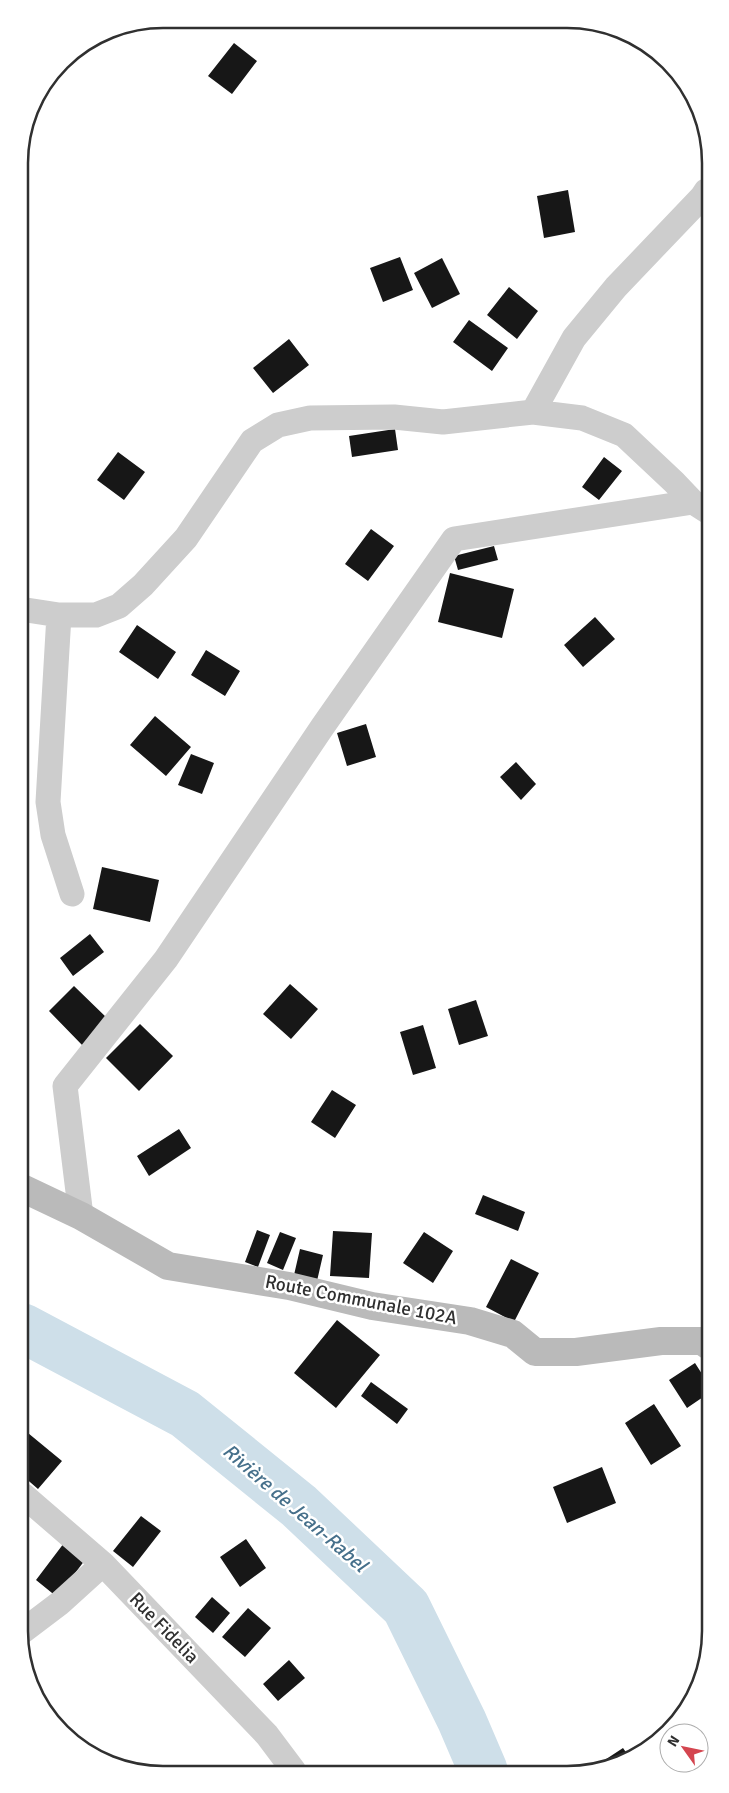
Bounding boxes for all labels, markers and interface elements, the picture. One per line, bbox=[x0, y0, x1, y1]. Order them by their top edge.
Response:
street label: Route Communale 102A bbox=[263, 1270, 459, 1330]
water label: Rivière de Jean-Rabel bbox=[218, 1438, 374, 1579]
street label: Rue Fidelia bbox=[124, 1587, 204, 1669]
north arrow bbox=[659, 1723, 709, 1773]
text: N bbox=[664, 1732, 683, 1750]

